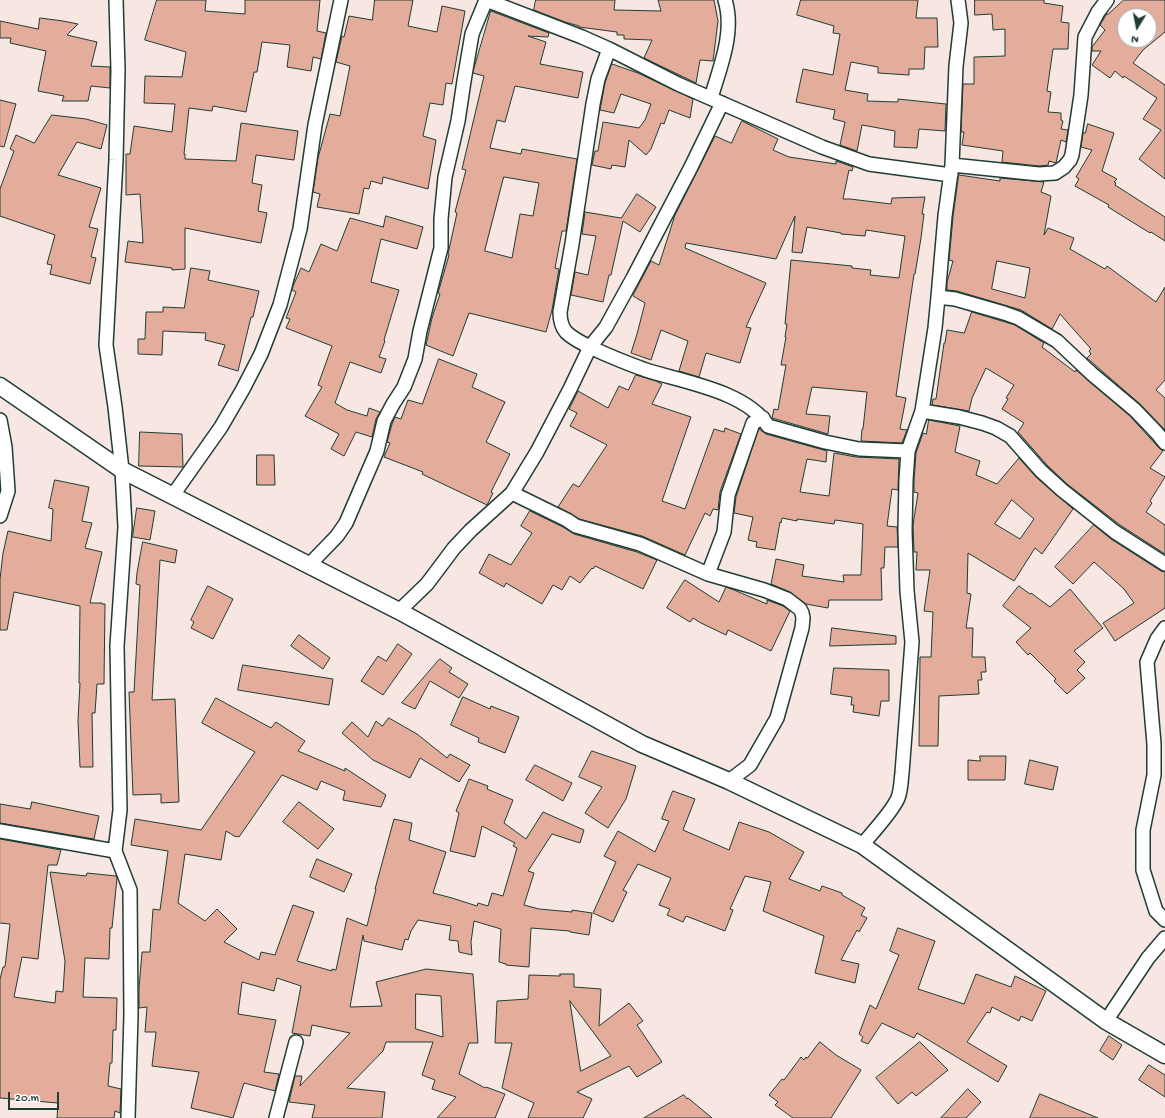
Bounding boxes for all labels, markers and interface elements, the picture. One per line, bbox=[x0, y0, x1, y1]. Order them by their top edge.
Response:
north arrow bbox=[1117, 8, 1157, 48]
text: N bbox=[1131, 32, 1140, 45]
scale bar bbox=[10, 1084, 61, 1110]
text: 20 m bbox=[15, 1092, 39, 1106]

